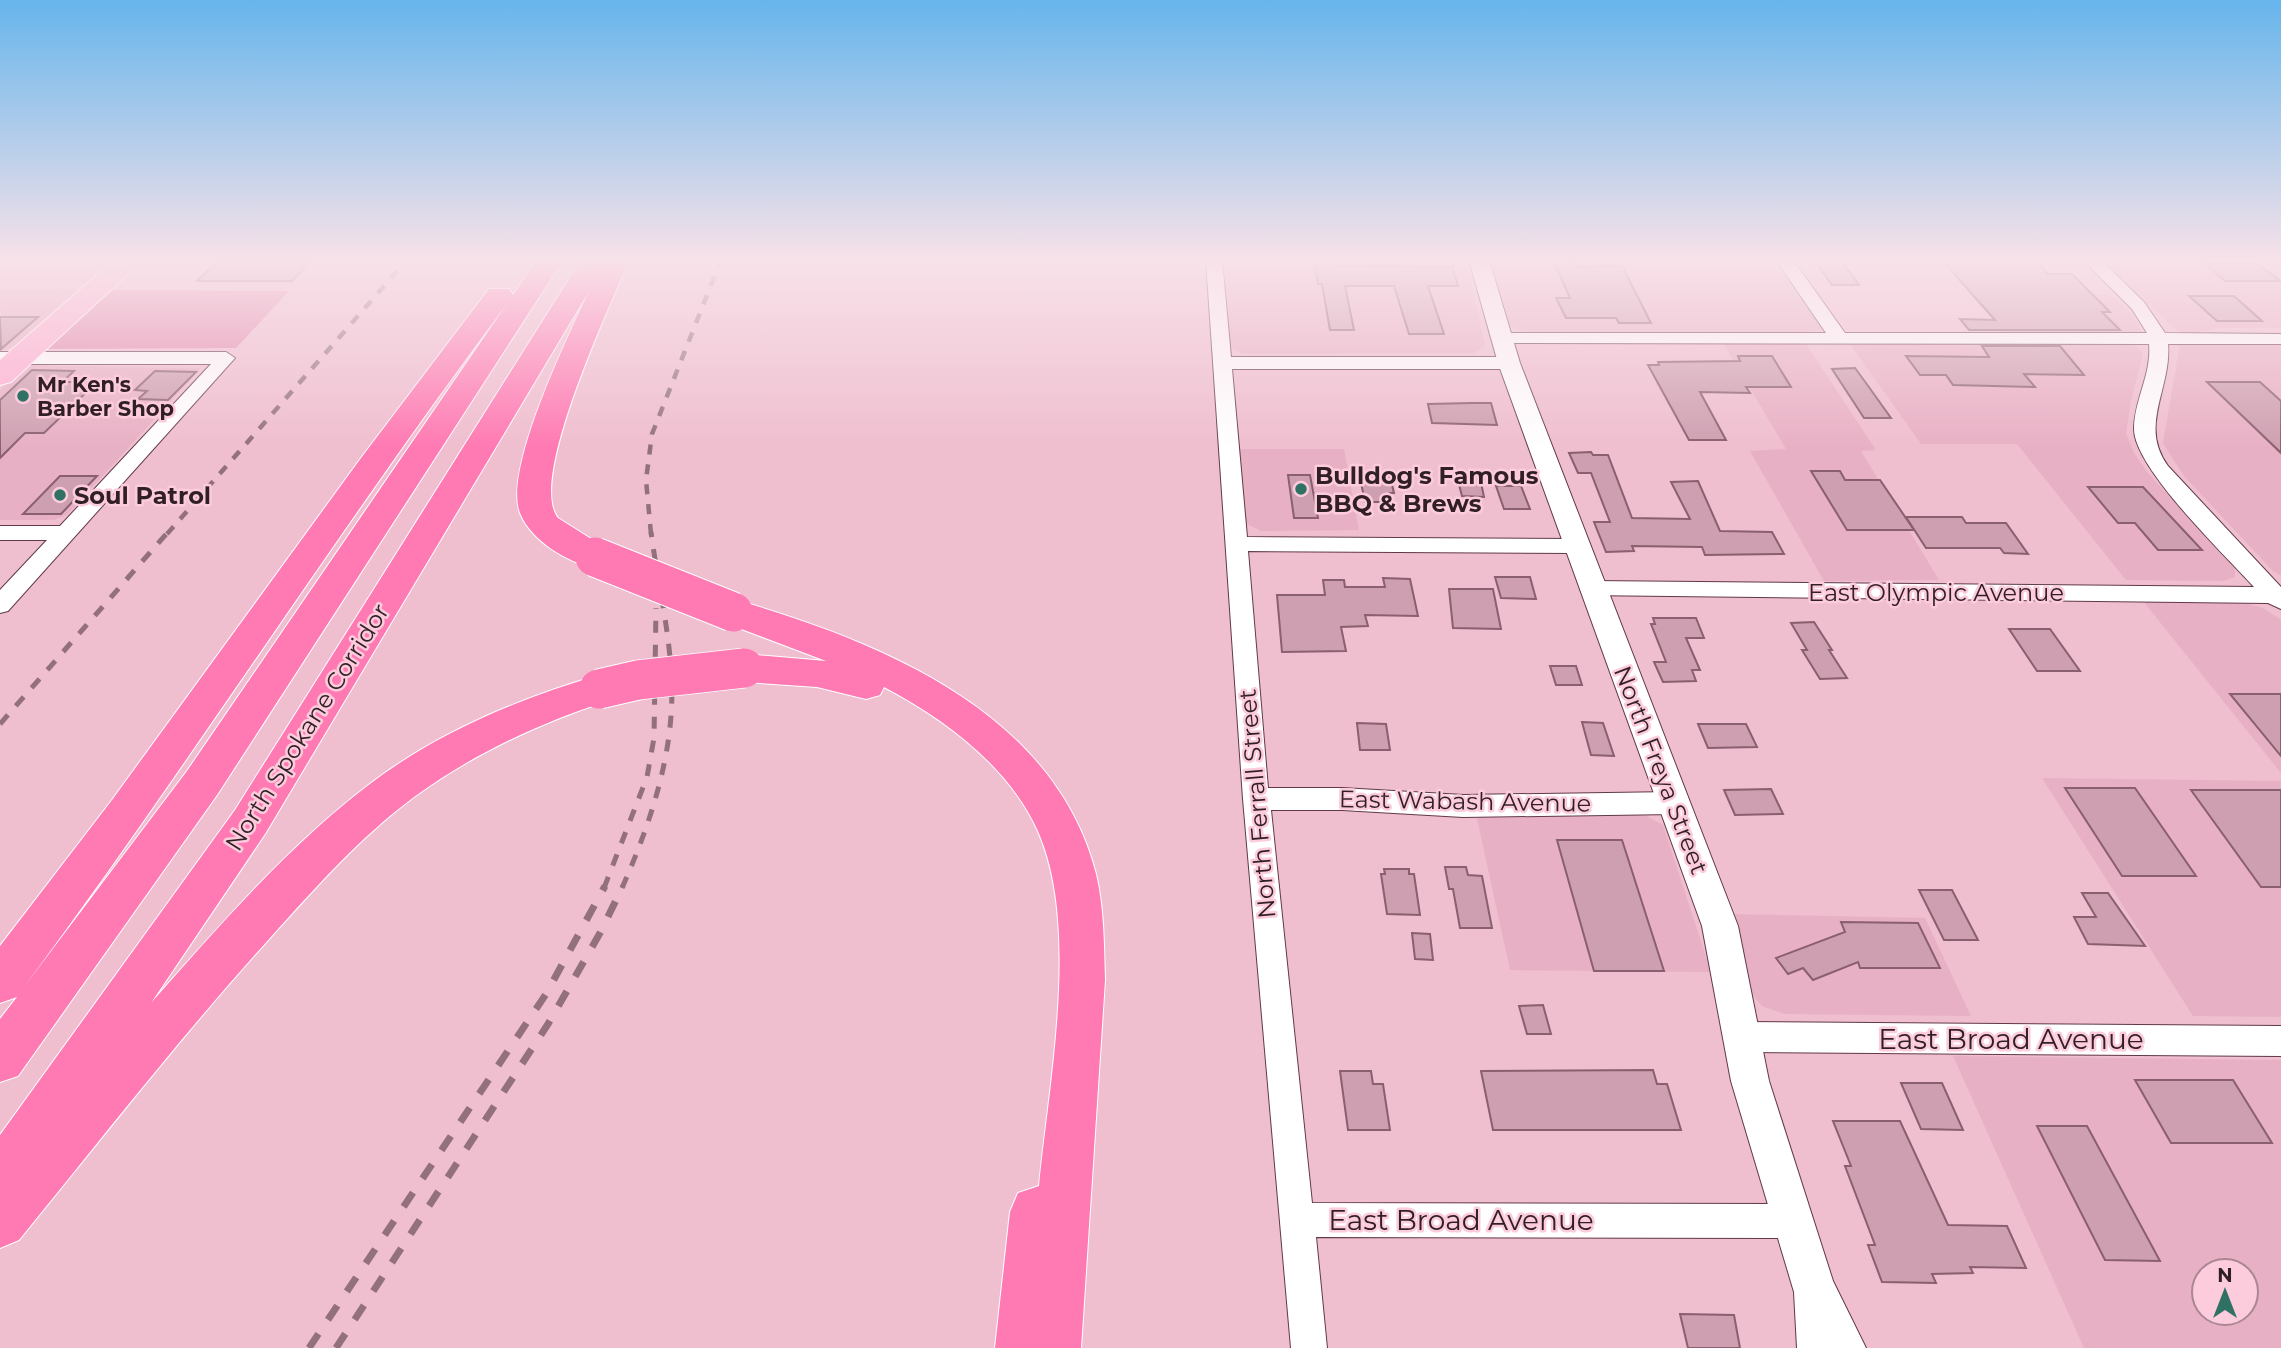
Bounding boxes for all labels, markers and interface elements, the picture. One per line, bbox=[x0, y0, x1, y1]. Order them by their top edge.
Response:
place label: Mr Ken's Barber Shop bbox=[37, 372, 174, 421]
marker: Mr Ken's Barber Shop bbox=[15, 388, 31, 404]
place label: Bulldog's Famous BBQ & Brews bbox=[1315, 461, 1539, 518]
place label: Soul Patrol bbox=[74, 481, 211, 510]
marker: Bulldog's Famous BBQ & Brews bbox=[1293, 481, 1309, 497]
marker: Soul Patrol bbox=[52, 487, 68, 503]
street label: East Olympic Avenue bbox=[1808, 578, 2064, 607]
street label: North Spokane Corridor bbox=[219, 598, 395, 856]
street label: North Freya Street bbox=[1608, 662, 1714, 879]
street label: North Ferrall Street bbox=[1233, 688, 1281, 920]
street label: East Wabash Avenue bbox=[1339, 784, 1591, 818]
street label: East Broad Avenue bbox=[1878, 1022, 2144, 1056]
street label: East Broad Avenue bbox=[1328, 1203, 1594, 1237]
north arrow bbox=[2190, 1257, 2260, 1327]
text: N bbox=[2217, 1264, 2233, 1287]

